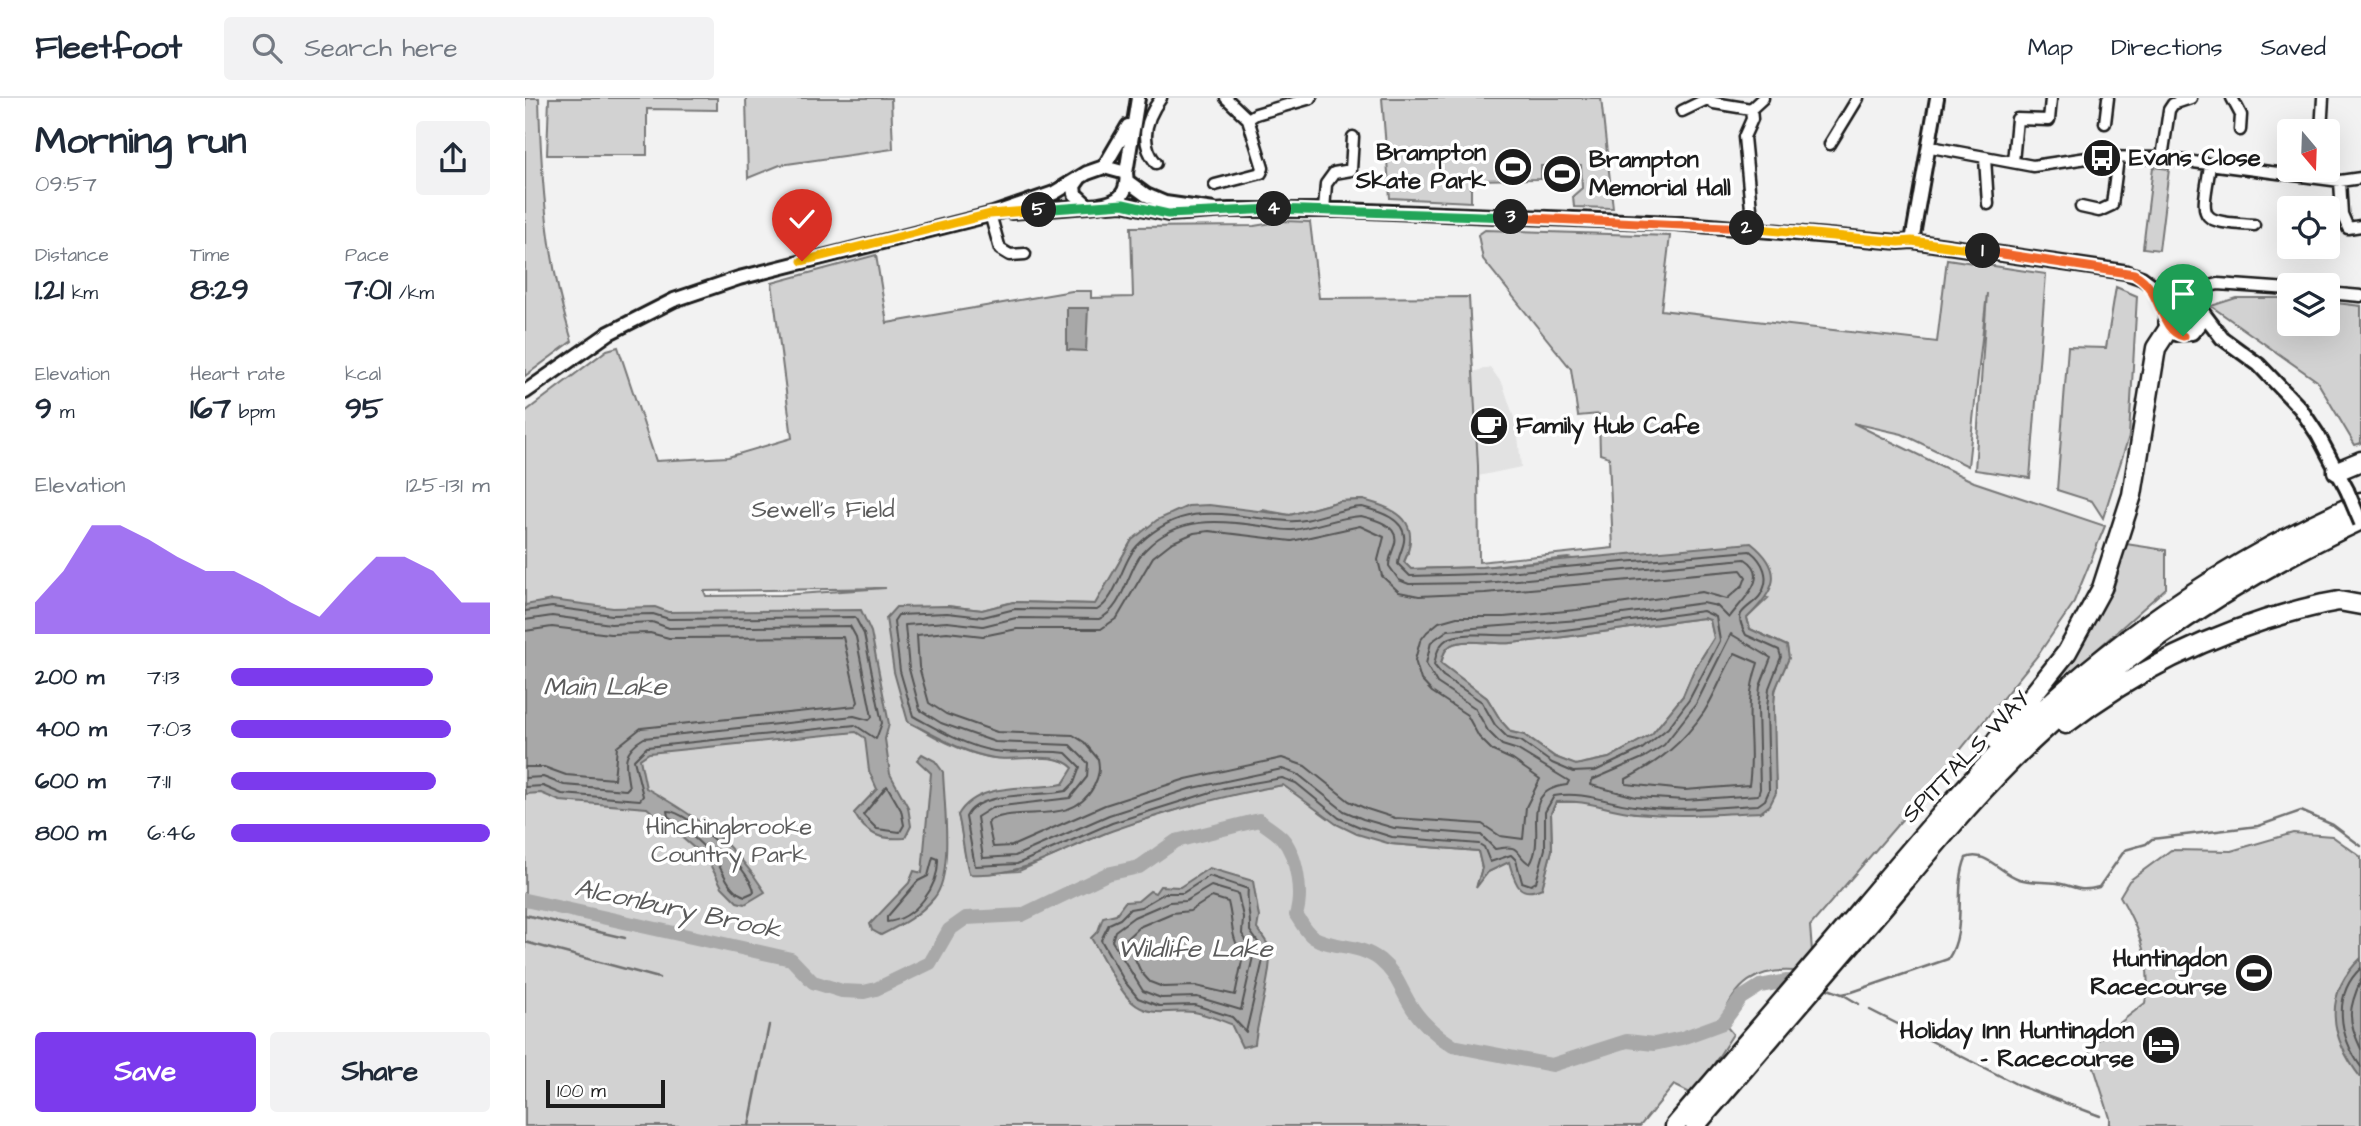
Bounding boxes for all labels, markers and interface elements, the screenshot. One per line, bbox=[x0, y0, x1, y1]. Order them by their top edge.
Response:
search box bbox=[224, 17, 714, 80]
text: Fleetfoot bbox=[35, 25, 182, 71]
icon: search bbox=[248, 29, 286, 67]
text: Search here bbox=[304, 30, 458, 66]
text: Map bbox=[2028, 31, 2073, 65]
text: Directions bbox=[2111, 31, 2223, 65]
text: Saved bbox=[2261, 31, 2326, 65]
text: Morning run bbox=[35, 116, 247, 168]
north arrow bbox=[2277, 119, 2340, 182]
map controls bbox=[2277, 119, 2340, 336]
button: share bbox=[416, 121, 490, 195]
place label: Brampton Skate Park bbox=[1355, 136, 1486, 198]
bus stop icon: Evans Close bbox=[2081, 137, 2123, 179]
place label: Evans Close bbox=[2129, 141, 2261, 175]
place label: Brampton Memorial Hall bbox=[1589, 143, 1731, 205]
sports icon: Brampton Skate Park bbox=[1492, 146, 1534, 188]
sports icon: Brampton Memorial Hall bbox=[1541, 153, 1583, 195]
text: 09:57 bbox=[35, 168, 97, 200]
pin bbox=[772, 189, 832, 261]
pin: 5 bbox=[1021, 192, 1057, 228]
pin: 4 bbox=[1257, 192, 1291, 226]
text: 4 bbox=[1267, 195, 1280, 222]
text: 5 bbox=[1032, 196, 1045, 223]
button: locate bbox=[2277, 196, 2340, 259]
icon: check bbox=[783, 200, 821, 238]
pin: 3 bbox=[1493, 200, 1529, 234]
text: 3 bbox=[1506, 203, 1515, 230]
pin: 2 bbox=[1729, 211, 1765, 246]
text: 2 bbox=[1741, 214, 1752, 241]
pin: 1 bbox=[1965, 234, 2001, 268]
text: 1 bbox=[1981, 237, 1984, 264]
text: Distance bbox=[35, 242, 109, 269]
text: Time bbox=[190, 242, 230, 269]
text: Pace bbox=[345, 242, 389, 269]
pin bbox=[2153, 264, 2213, 336]
text: 1.21 bbox=[35, 269, 64, 311]
text: 8:29 bbox=[190, 269, 249, 311]
text: 7:01 bbox=[345, 269, 391, 311]
button: layers bbox=[2277, 273, 2340, 336]
icon: arrive bbox=[2164, 275, 2202, 313]
text: km bbox=[64, 280, 98, 307]
text: /km bbox=[391, 280, 434, 307]
text: Elevation bbox=[35, 361, 110, 388]
text: Heart rate bbox=[190, 361, 285, 388]
text: kcal bbox=[345, 361, 381, 388]
text: 9 bbox=[35, 388, 52, 430]
text: 167 bbox=[190, 388, 231, 430]
text: 95 bbox=[345, 388, 383, 430]
text: m bbox=[52, 399, 75, 426]
text: bpm bbox=[231, 399, 275, 426]
cafe icon: Family Hub Cafe bbox=[1468, 405, 1510, 447]
place label: Family Hub Cafe bbox=[1516, 409, 1700, 445]
text: Elevation bbox=[35, 469, 126, 501]
text: 125–131 m bbox=[406, 469, 490, 501]
park label: Sewell's Field bbox=[751, 493, 895, 527]
text: 200 m bbox=[35, 661, 104, 693]
text: 7:13 bbox=[147, 661, 180, 693]
water label: Main Lake bbox=[543, 669, 669, 705]
street label: SPITTALS WAY bbox=[1894, 683, 2038, 831]
text: 400 m bbox=[35, 713, 107, 745]
text: 7:03 bbox=[147, 713, 191, 745]
text: 600 m bbox=[35, 765, 106, 797]
text: 7:11 bbox=[147, 765, 171, 797]
park label: Hinchingbrooke Country Park bbox=[646, 810, 812, 873]
text: 800 m bbox=[35, 817, 106, 849]
text: 6:46 bbox=[147, 817, 195, 849]
water label: Alconbury Brook bbox=[571, 870, 785, 950]
water label: Wildlife Lake bbox=[1117, 931, 1274, 967]
place label: Huntingdon Racecourse bbox=[2090, 942, 2227, 1004]
sports icon: Huntingdon Racecourse bbox=[2233, 952, 2275, 994]
place label: Holiday Inn Huntingdon - Racecourse bbox=[1900, 1014, 2134, 1076]
hotel icon: Holiday Inn Huntingdon - Racecourse bbox=[2140, 1024, 2182, 1066]
button: Save bbox=[35, 1032, 256, 1112]
button: Share bbox=[270, 1032, 490, 1112]
scale bar bbox=[546, 1077, 665, 1109]
text: 100 m bbox=[557, 1078, 606, 1105]

